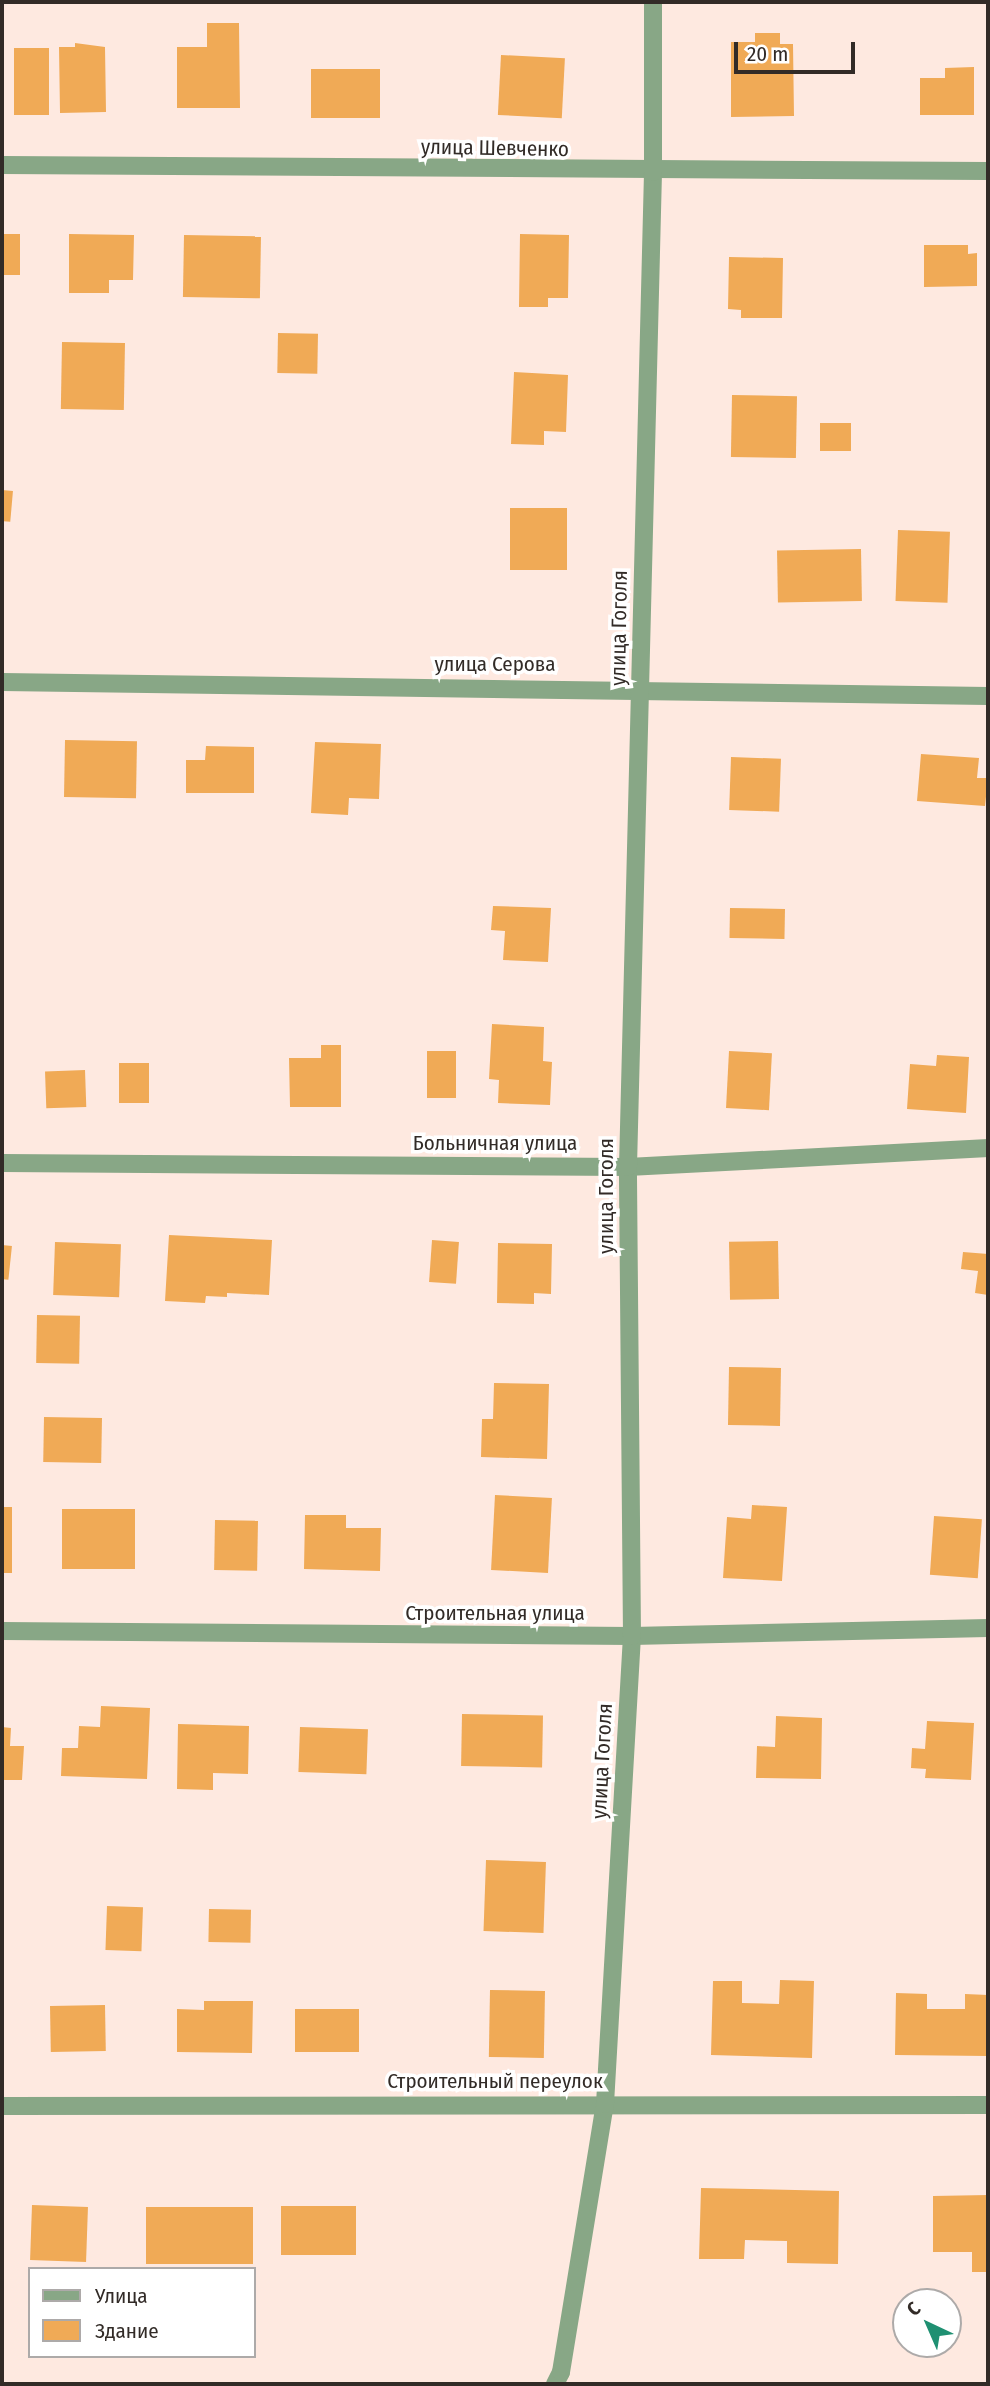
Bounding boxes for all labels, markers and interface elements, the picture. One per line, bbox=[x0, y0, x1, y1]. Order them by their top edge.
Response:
scale bar bbox=[738, 28, 859, 72]
text: 20 m bbox=[747, 41, 788, 67]
street label: улица Шевченко bbox=[421, 134, 569, 162]
street label: улица Гоголя bbox=[605, 570, 633, 686]
street label: улица Серова bbox=[434, 651, 556, 677]
street label: Больничная улица bbox=[413, 1130, 577, 1156]
street label: улица Гоголя bbox=[593, 1138, 619, 1254]
street label: Строительная улица bbox=[405, 1600, 585, 1626]
street label: улица Гоголя bbox=[586, 1703, 618, 1819]
street label: Строительный переулок bbox=[387, 2068, 603, 2094]
legend bbox=[28, 2267, 256, 2358]
text: Улица bbox=[95, 2283, 148, 2309]
north arrow bbox=[892, 2288, 962, 2358]
text: С bbox=[902, 2297, 925, 2321]
text: Здание bbox=[95, 2318, 159, 2344]

